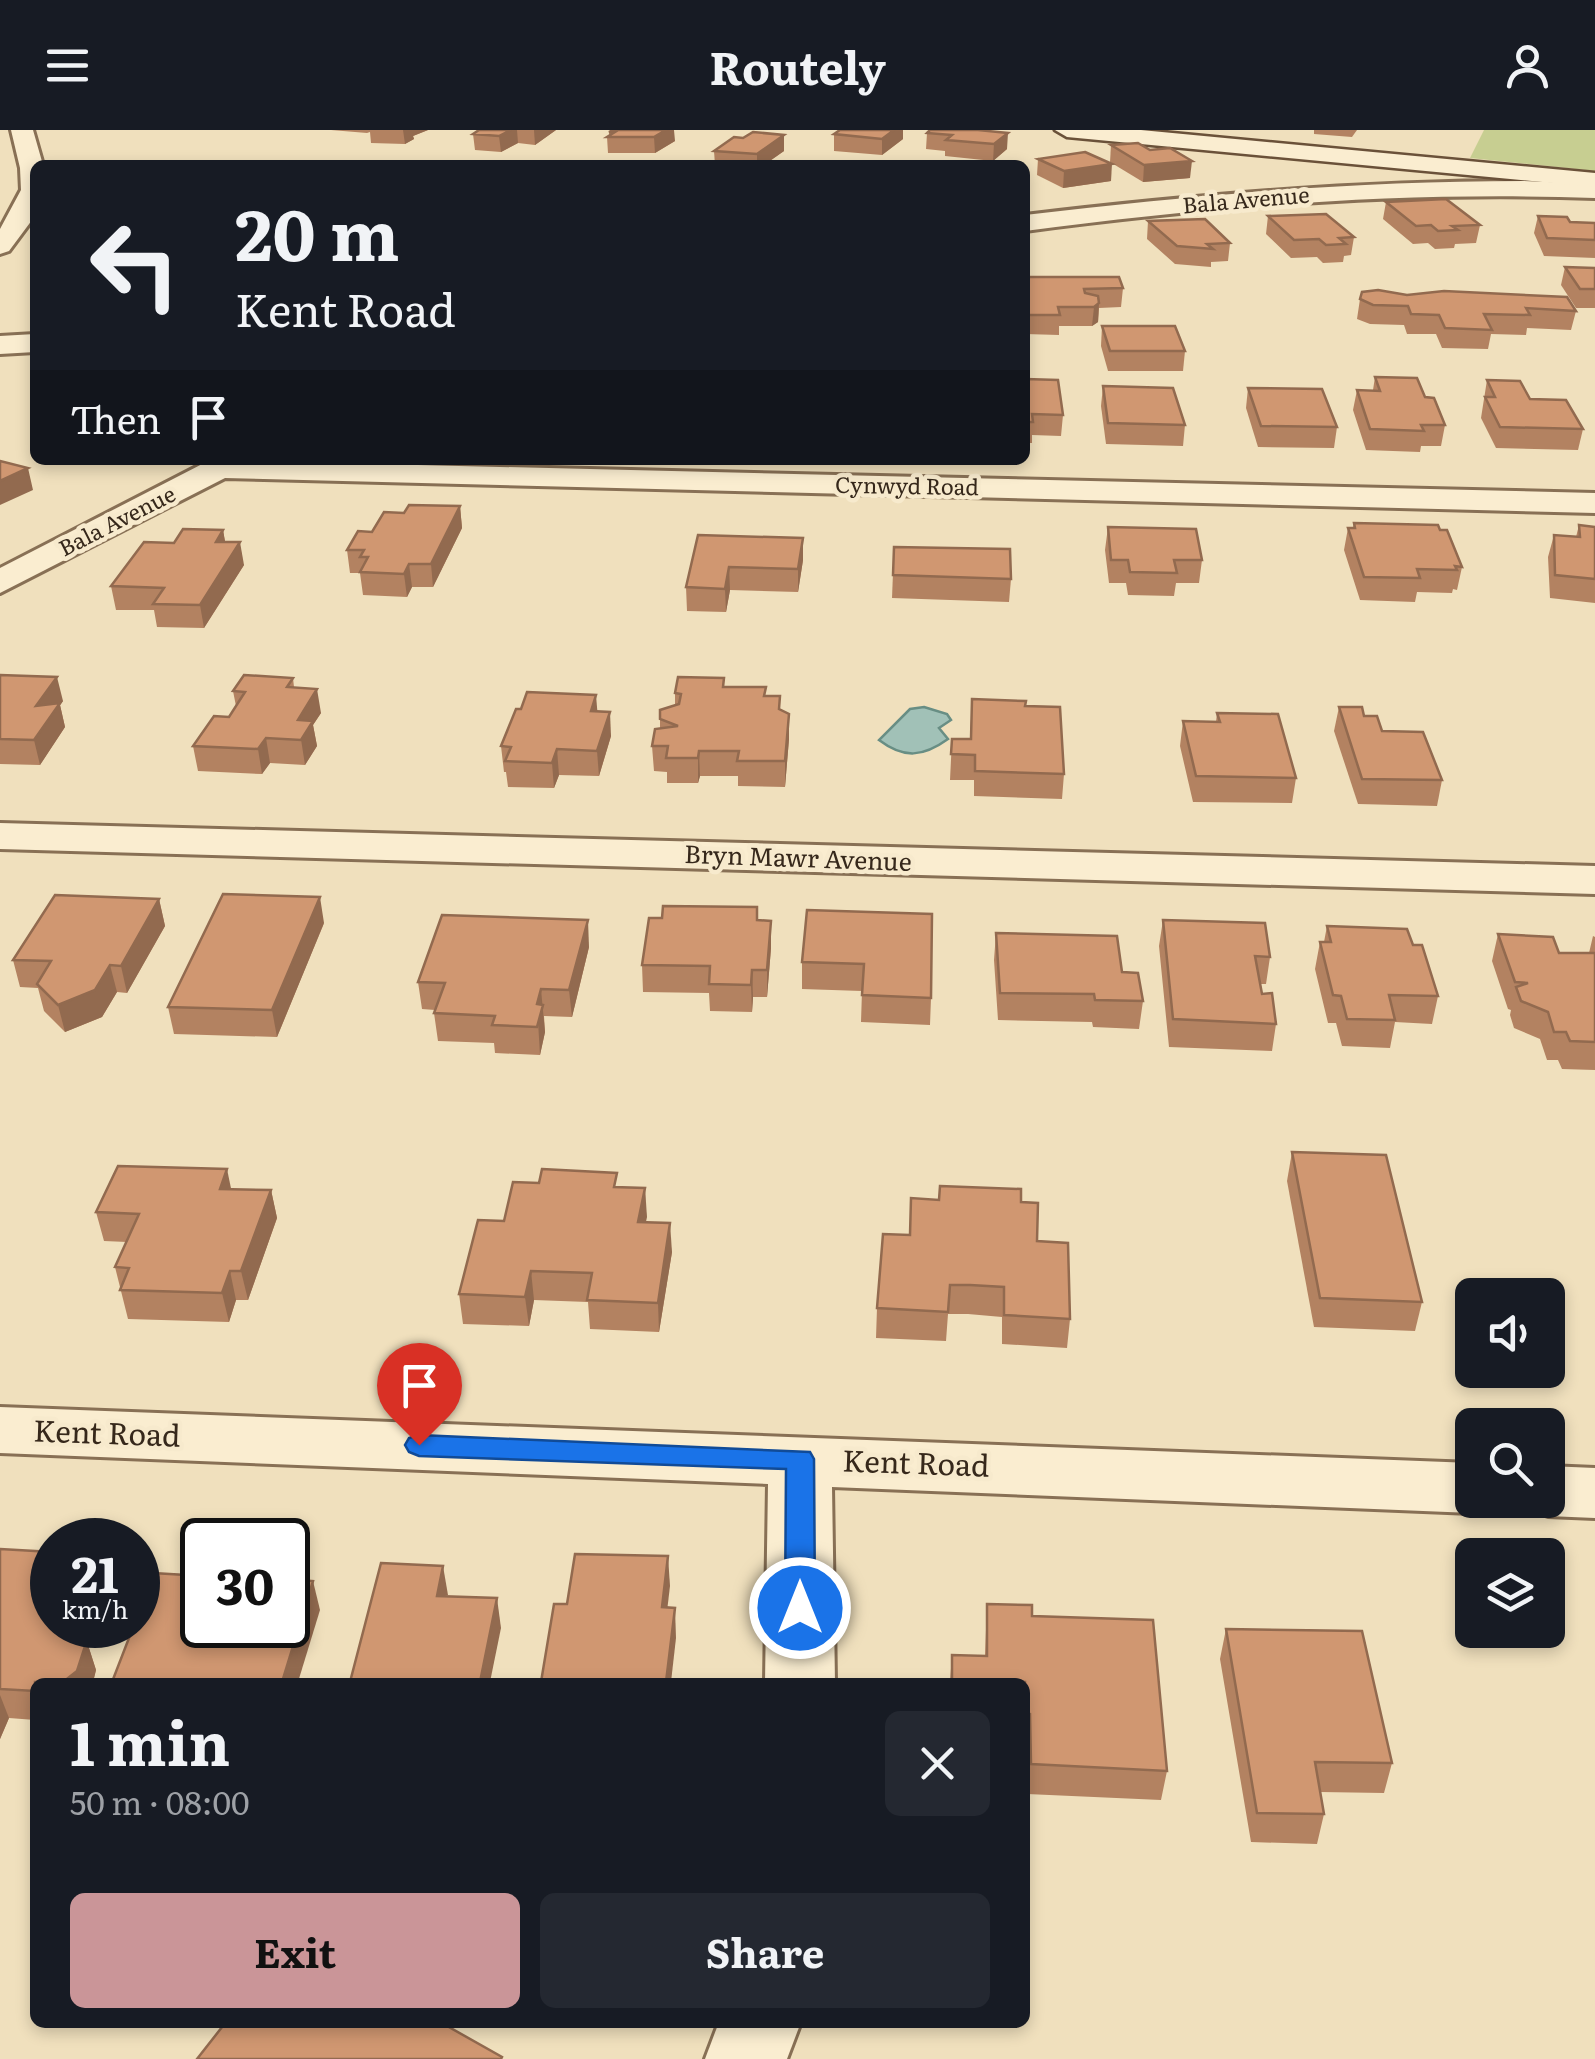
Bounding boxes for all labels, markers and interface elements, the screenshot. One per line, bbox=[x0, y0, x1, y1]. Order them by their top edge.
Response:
text: Routely bbox=[709, 32, 886, 99]
icon: menu bbox=[40, 38, 95, 93]
icon: person bbox=[1500, 38, 1555, 93]
street label: Bala Avenue bbox=[1181, 177, 1311, 220]
text: 20 m bbox=[235, 179, 400, 283]
icon: left bbox=[70, 200, 200, 330]
text: Kent Road bbox=[235, 274, 456, 341]
text: Then bbox=[70, 389, 161, 446]
icon: arrive bbox=[181, 390, 236, 445]
street label: Cynwyd Road bbox=[835, 467, 979, 502]
street label: Bala Avenue bbox=[52, 476, 181, 563]
street label: Bryn Mawr Avenue bbox=[684, 834, 912, 879]
map controls bbox=[1455, 1278, 1565, 1648]
button: sound bbox=[1455, 1278, 1565, 1388]
pin bbox=[377, 1343, 462, 1446]
icon: arrive bbox=[392, 1358, 447, 1413]
street label: Kent Road bbox=[33, 1406, 181, 1456]
button: search bbox=[1455, 1408, 1565, 1518]
street label: Kent Road bbox=[842, 1436, 990, 1486]
speed limit sign: 30 bbox=[180, 1518, 310, 1648]
text: 21 bbox=[71, 1534, 119, 1608]
button: layers bbox=[1455, 1538, 1565, 1648]
position arrow bbox=[748, 1556, 852, 1660]
text: km/h bbox=[62, 1590, 128, 1627]
text: 1 min bbox=[70, 1695, 230, 1784]
button: close bbox=[885, 1711, 990, 1816]
text: 50 m · 08:00 bbox=[70, 1777, 249, 1825]
button: Exit bbox=[70, 1893, 520, 2008]
button: Share bbox=[540, 1893, 990, 2008]

